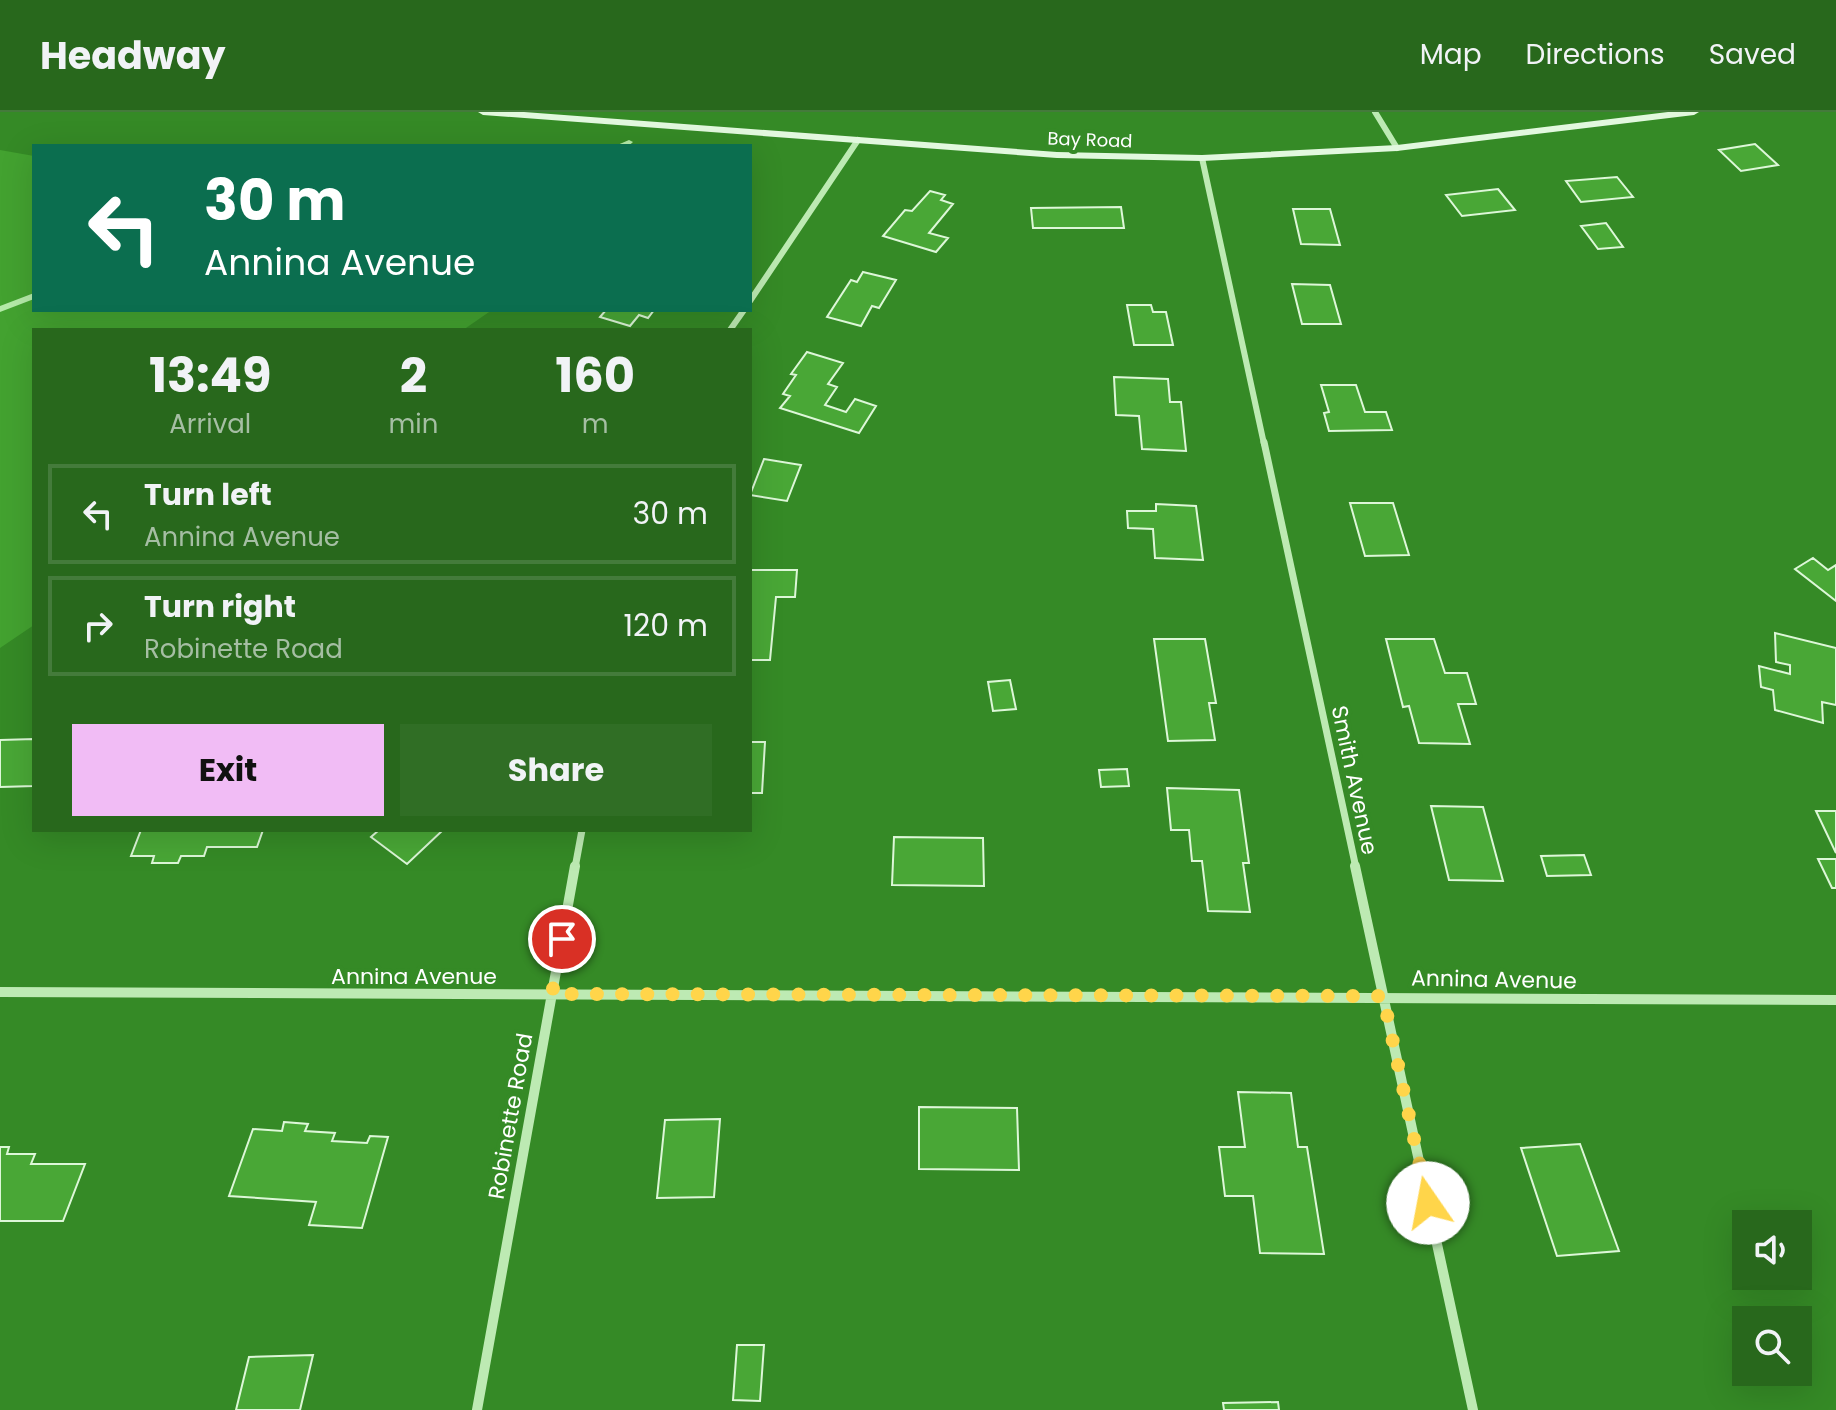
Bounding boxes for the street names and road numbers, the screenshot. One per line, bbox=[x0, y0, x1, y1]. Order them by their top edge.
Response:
street label: Bay Road bbox=[1047, 126, 1133, 153]
street label: Smith Avenue bbox=[1324, 703, 1385, 857]
street label: Annina Avenue bbox=[331, 961, 497, 992]
street label: Annina Avenue bbox=[1411, 963, 1577, 996]
street label: Robinette Road bbox=[481, 1031, 540, 1202]

